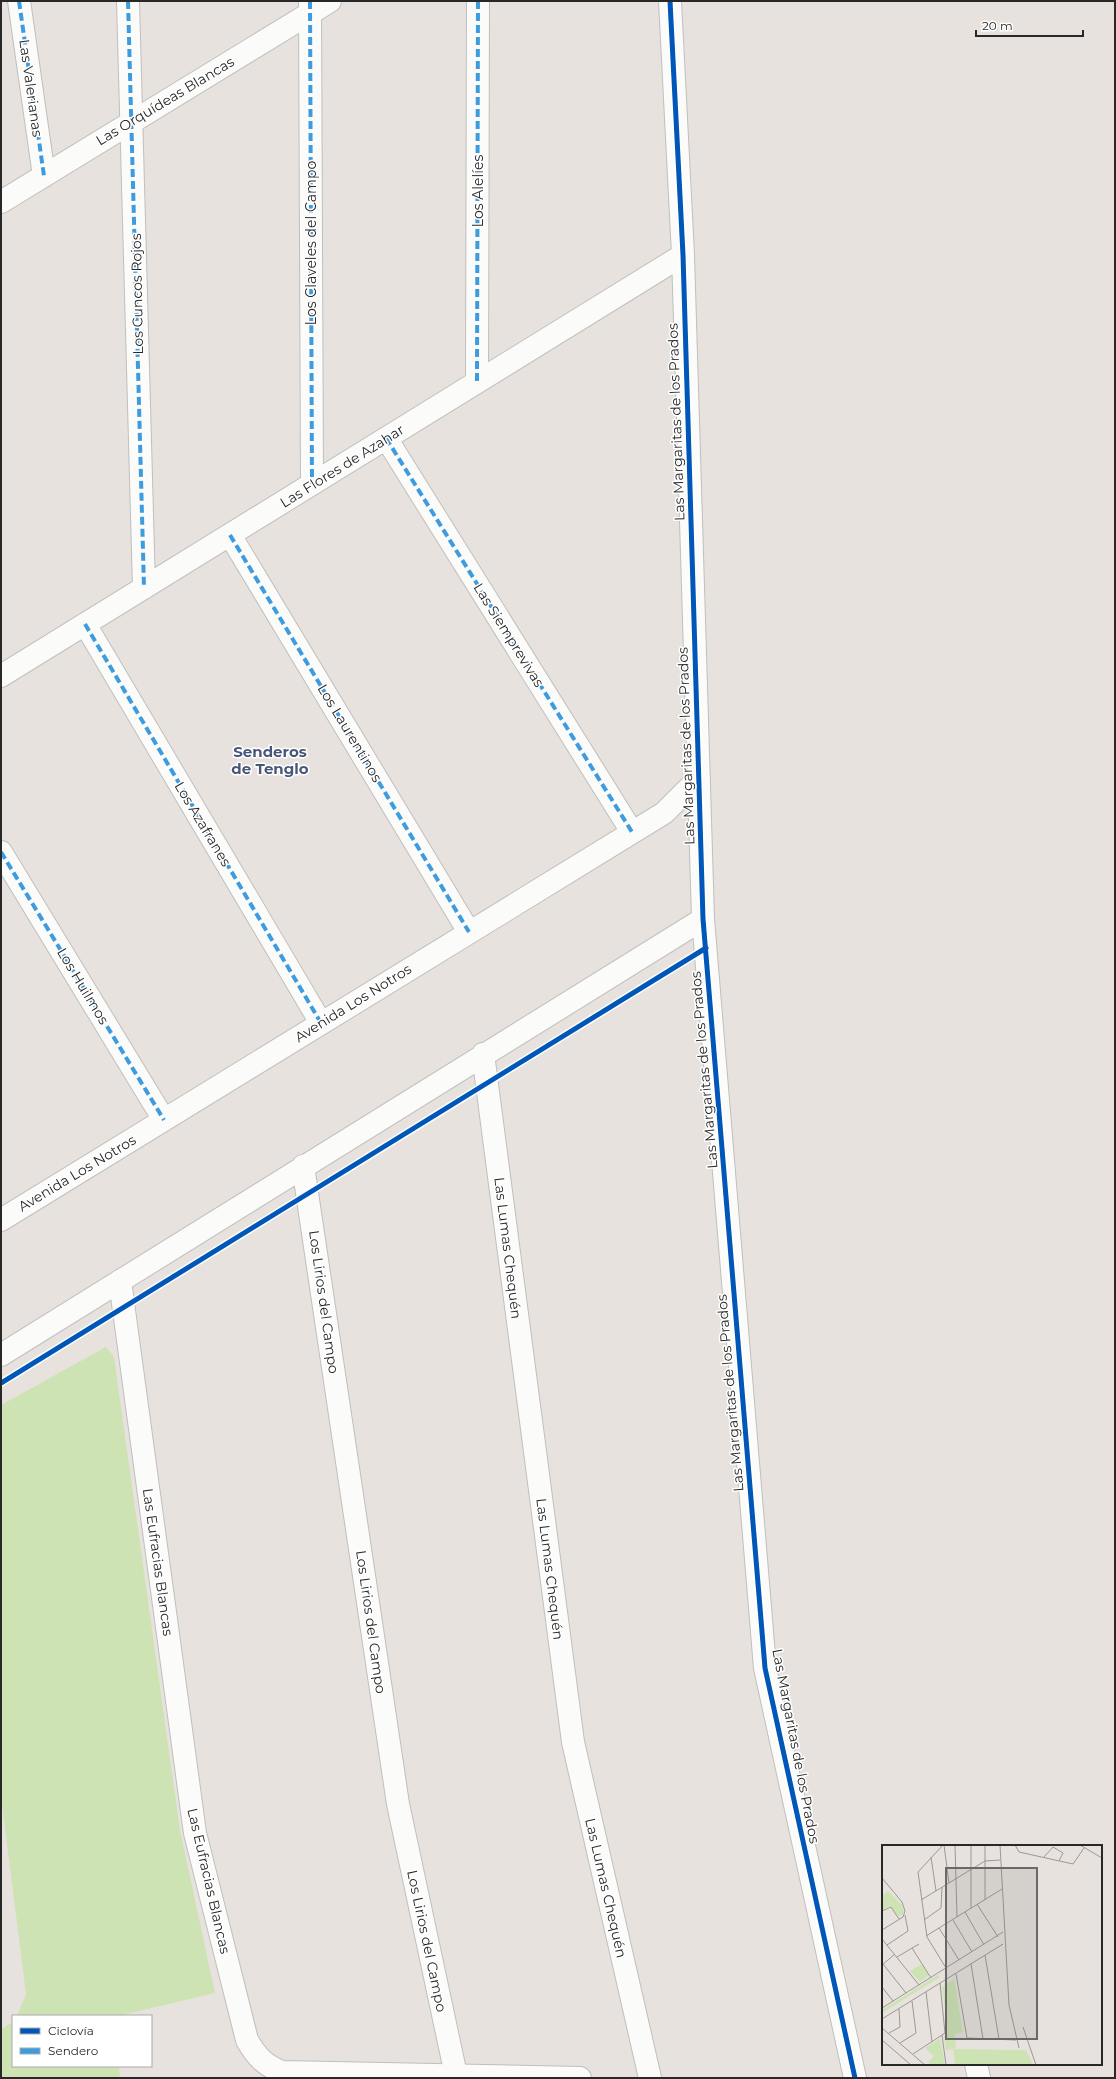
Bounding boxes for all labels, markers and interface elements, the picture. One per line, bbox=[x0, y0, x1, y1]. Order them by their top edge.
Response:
scale bar bbox=[976, 12, 1083, 38]
text: 20 m bbox=[982, 18, 1013, 33]
street label: Las Valerianas bbox=[15, 38, 47, 138]
street label: Las Orquídeas Blancas bbox=[92, 52, 238, 149]
street label: Los Alelíes bbox=[469, 155, 487, 227]
street label: Los Claveles del Campo bbox=[302, 161, 320, 325]
street label: Los Cuncos Rojos bbox=[127, 233, 147, 355]
street label: Las Margaritas de los Prados bbox=[664, 323, 688, 521]
street label: Las Flores de Azahar bbox=[277, 420, 408, 512]
street label: Las Siemprevivas bbox=[470, 579, 548, 691]
street label: Las Margaritas de los Prados bbox=[674, 647, 698, 845]
street label: Los Laurentinos bbox=[314, 681, 386, 785]
district label: Senderos de Tenglo bbox=[231, 742, 309, 778]
street label: Los Azafranes bbox=[171, 778, 235, 870]
street label: Los Huilmos bbox=[53, 944, 113, 1028]
street label: Avenida Los Notros bbox=[291, 960, 415, 1046]
street label: Las Margaritas de los Prados bbox=[686, 970, 722, 1169]
street label: Avenida Los Notros bbox=[15, 1131, 139, 1215]
street label: Las Lumas Chequén bbox=[490, 1176, 526, 1320]
street label: Los Lirios del Campo bbox=[305, 1229, 343, 1375]
street label: Las Margaritas de los Prados bbox=[712, 1293, 748, 1492]
street label: Las Eufracias Blancas bbox=[139, 1487, 177, 1637]
street label: Las Lumas Chequén bbox=[532, 1497, 568, 1641]
street label: Los Lirios del Campo bbox=[352, 1549, 390, 1695]
street label: Las Margaritas de los Prados bbox=[768, 1647, 824, 1845]
street label: Las Eufracias Blancas bbox=[183, 1806, 235, 1956]
street label: Las Lumas Chequén bbox=[581, 1816, 631, 1960]
inset map bbox=[882, 1845, 1102, 2065]
street label: Los Lirios del Campo bbox=[403, 1868, 451, 2014]
legend bbox=[12, 2015, 152, 2067]
text: Ciclovía bbox=[48, 2023, 94, 2038]
text: Sendero bbox=[48, 2043, 98, 2058]

